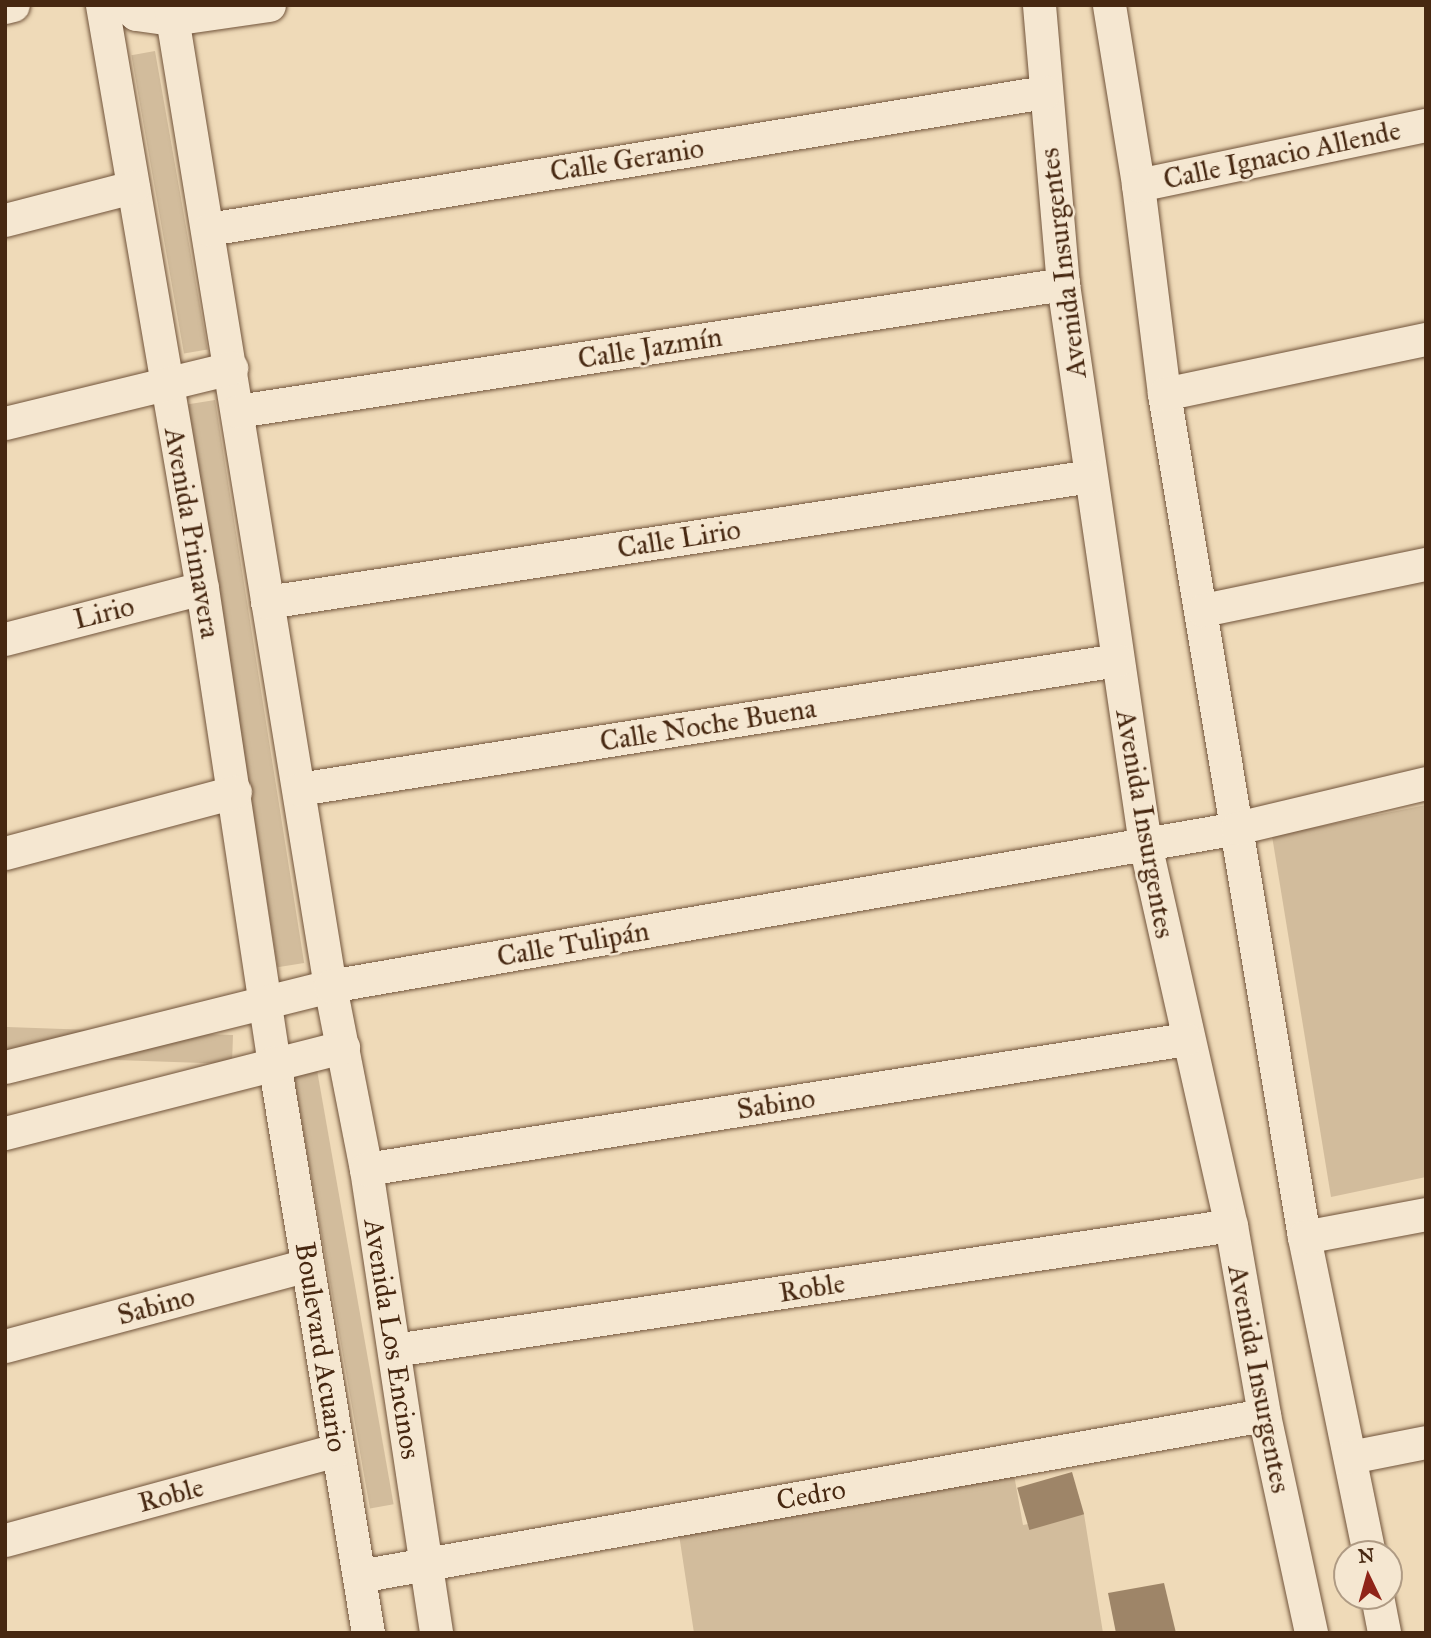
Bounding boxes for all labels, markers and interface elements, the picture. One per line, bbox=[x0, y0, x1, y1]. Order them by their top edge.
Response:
street label: Calle Ignacio Allende bbox=[1160, 113, 1404, 197]
street label: Calle Geranio bbox=[548, 131, 706, 189]
street label: Avenida Insurgentes bbox=[1032, 146, 1094, 380]
street label: Calle Jazmín bbox=[576, 320, 724, 376]
street label: Avenida Primavera bbox=[157, 425, 227, 641]
street label: Calle Lirio bbox=[615, 513, 743, 565]
street label: Lirio bbox=[70, 589, 138, 637]
street label: Calle Noche Buena bbox=[598, 691, 818, 759]
street label: Avenida Insurgentes bbox=[1108, 707, 1182, 941]
street label: Calle Tulipán bbox=[494, 914, 652, 974]
street label: Sabino bbox=[735, 1081, 817, 1127]
street label: Avenida Los Encinos bbox=[356, 1216, 428, 1462]
street label: Boulevard Acuario bbox=[288, 1240, 354, 1454]
street label: Avenida Insurgentes bbox=[1220, 1262, 1298, 1496]
street label: Roble bbox=[777, 1266, 847, 1310]
street label: Sabino bbox=[114, 1280, 198, 1332]
street label: Roble bbox=[135, 1470, 207, 1520]
street label: Cedro bbox=[774, 1472, 848, 1518]
north arrow bbox=[1333, 1540, 1403, 1610]
text: N bbox=[1357, 1543, 1375, 1568]

